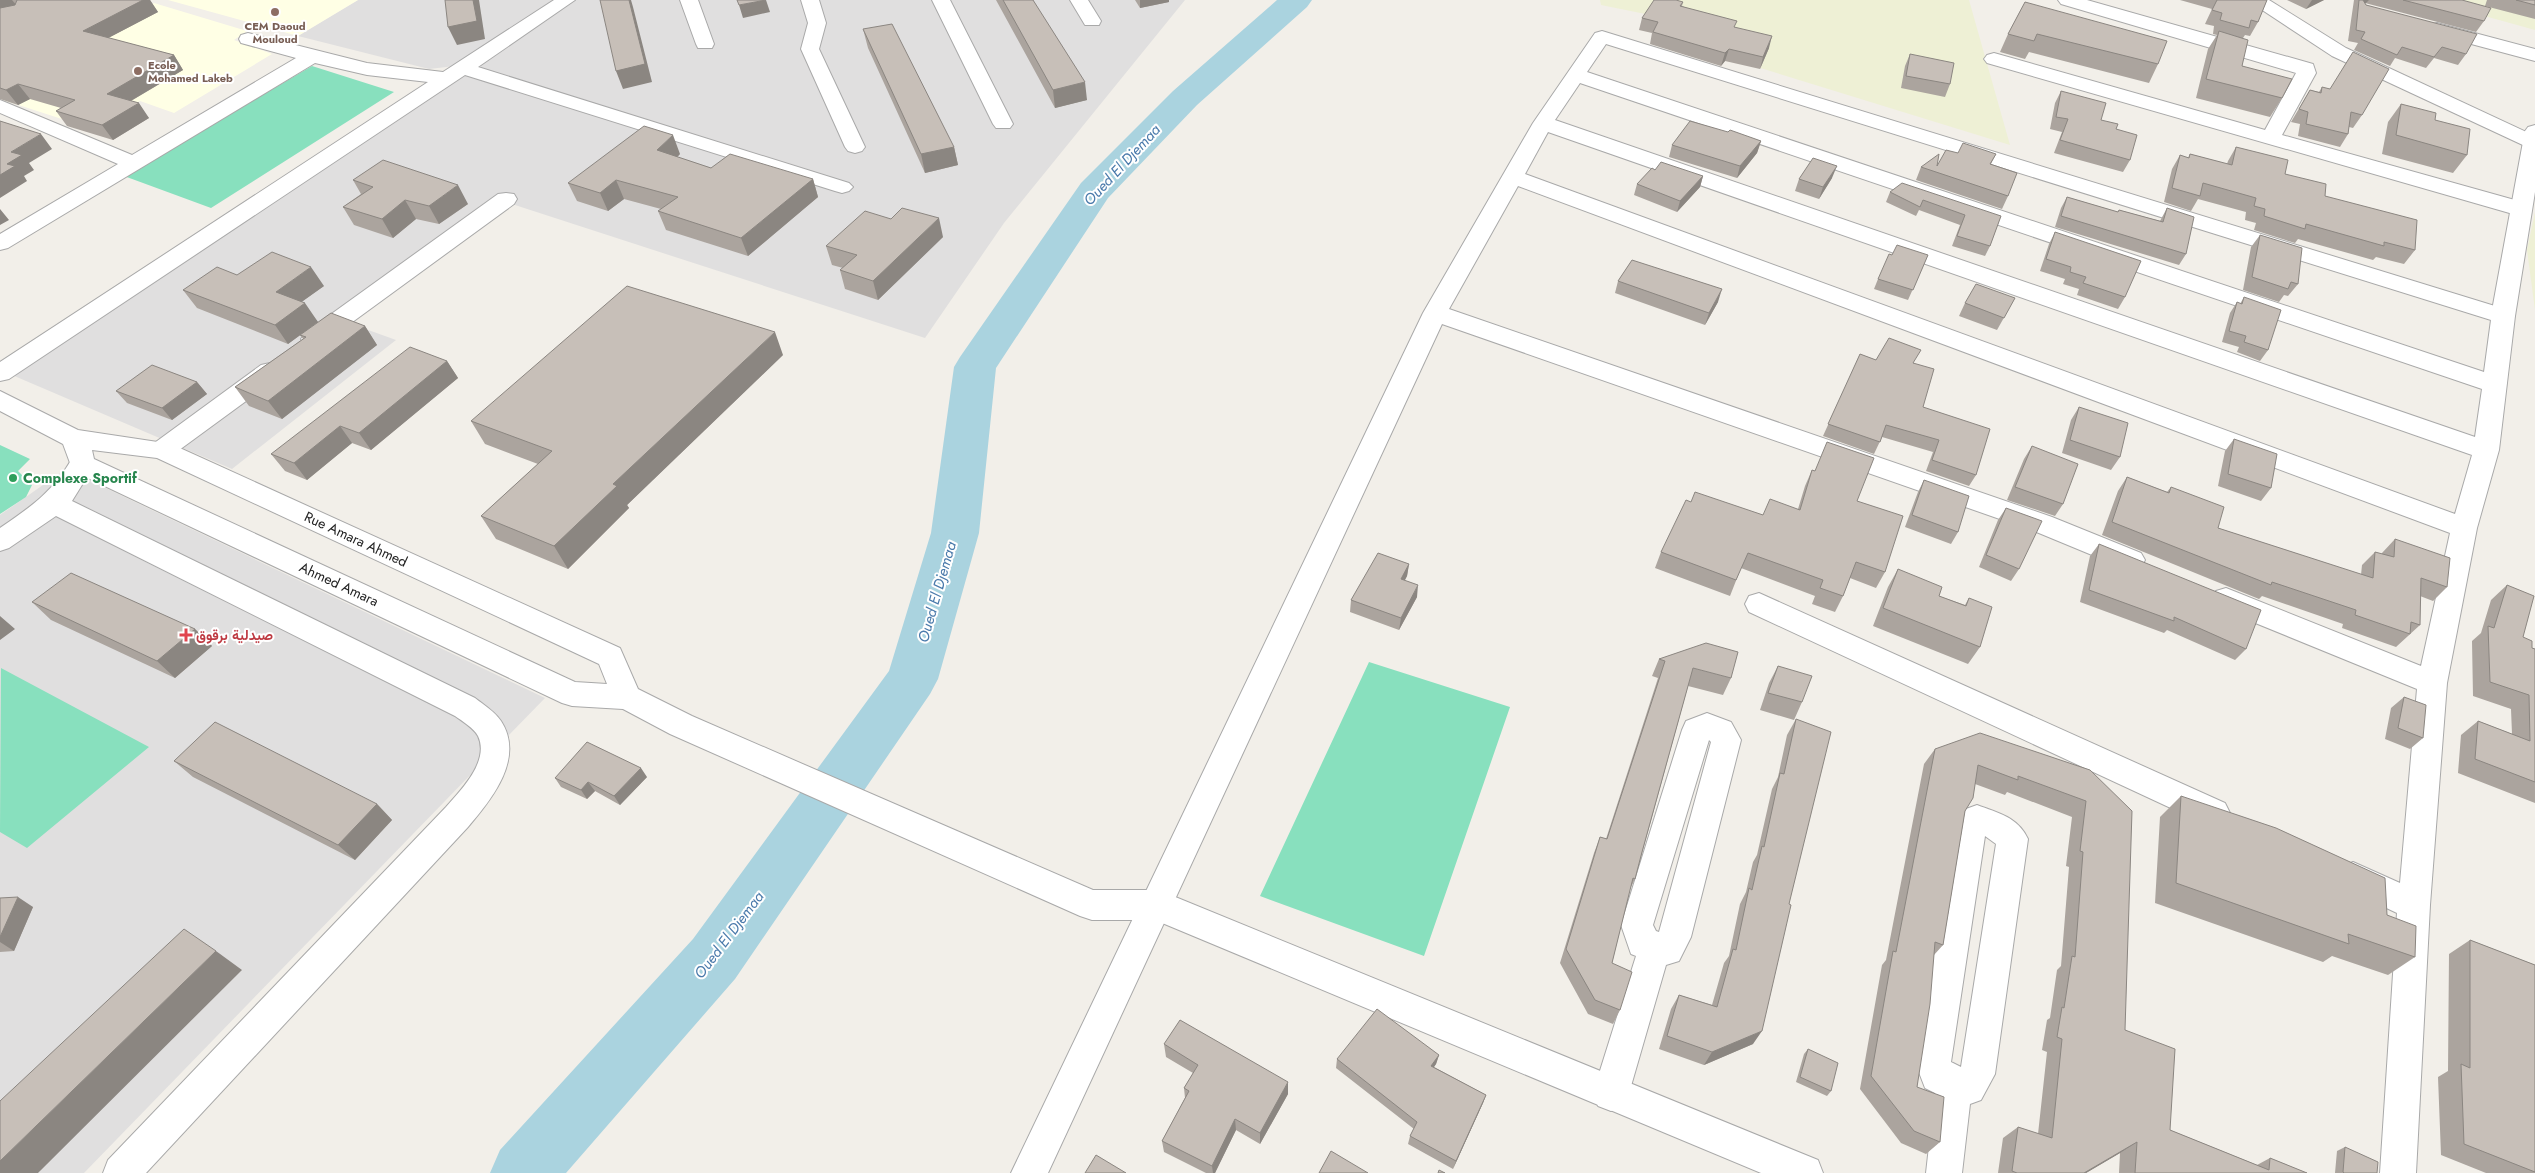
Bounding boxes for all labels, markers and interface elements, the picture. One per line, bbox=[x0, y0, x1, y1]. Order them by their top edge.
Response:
marker: CEM Daoud Mouloud bbox=[269, 6, 281, 18]
place label: CEM Daoud Mouloud bbox=[244, 18, 306, 47]
place label: Ecole Mohamed Lakeb bbox=[148, 57, 233, 86]
marker: Ecole Mohamed Lakeb bbox=[132, 65, 144, 77]
water label: Oued El Djemaa bbox=[1078, 119, 1166, 211]
place label: Complexe Sportif bbox=[23, 468, 138, 488]
marker: Complexe Sportif bbox=[7, 472, 19, 484]
street label: Rue Amara Ahmed bbox=[301, 506, 411, 572]
water label: Oued El Djemaa bbox=[912, 538, 962, 645]
street label: Ahmed Amara bbox=[296, 557, 382, 611]
place label: صيدلية برقوق bbox=[196, 625, 273, 645]
marker: صيدلية برقوق bbox=[180, 629, 192, 641]
water label: Oued El Djemaa bbox=[689, 886, 770, 983]

